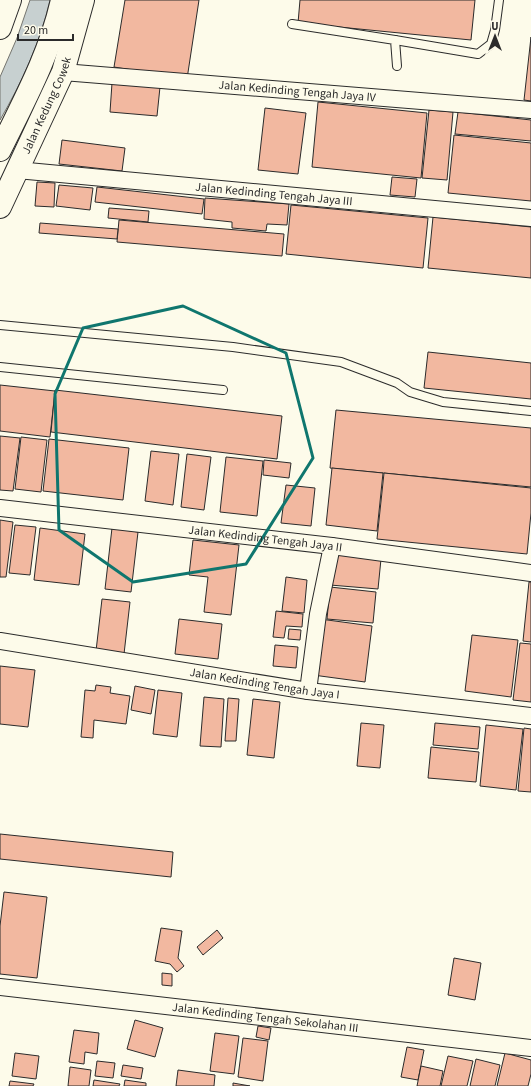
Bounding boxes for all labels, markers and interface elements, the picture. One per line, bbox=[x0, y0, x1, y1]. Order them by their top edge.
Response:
scale bar bbox=[18, 16, 73, 42]
north arrow bbox=[475, 16, 515, 56]
text: U bbox=[491, 19, 499, 34]
text: 20 m bbox=[24, 22, 48, 39]
street label: Jalan Kedung Cowek bbox=[18, 55, 76, 157]
street label: Jalan Kedinding Tengah Jaya IV bbox=[218, 77, 377, 106]
street label: Jalan Kedinding Tengah Jaya III bbox=[194, 179, 353, 210]
street label: Jalan Kedinding Tengah Jaya II bbox=[187, 522, 343, 556]
street label: Jalan Kedinding Tengah Jaya I bbox=[188, 664, 340, 703]
street label: Jalan Kedinding Tengah Sekolahan III bbox=[171, 999, 359, 1037]

